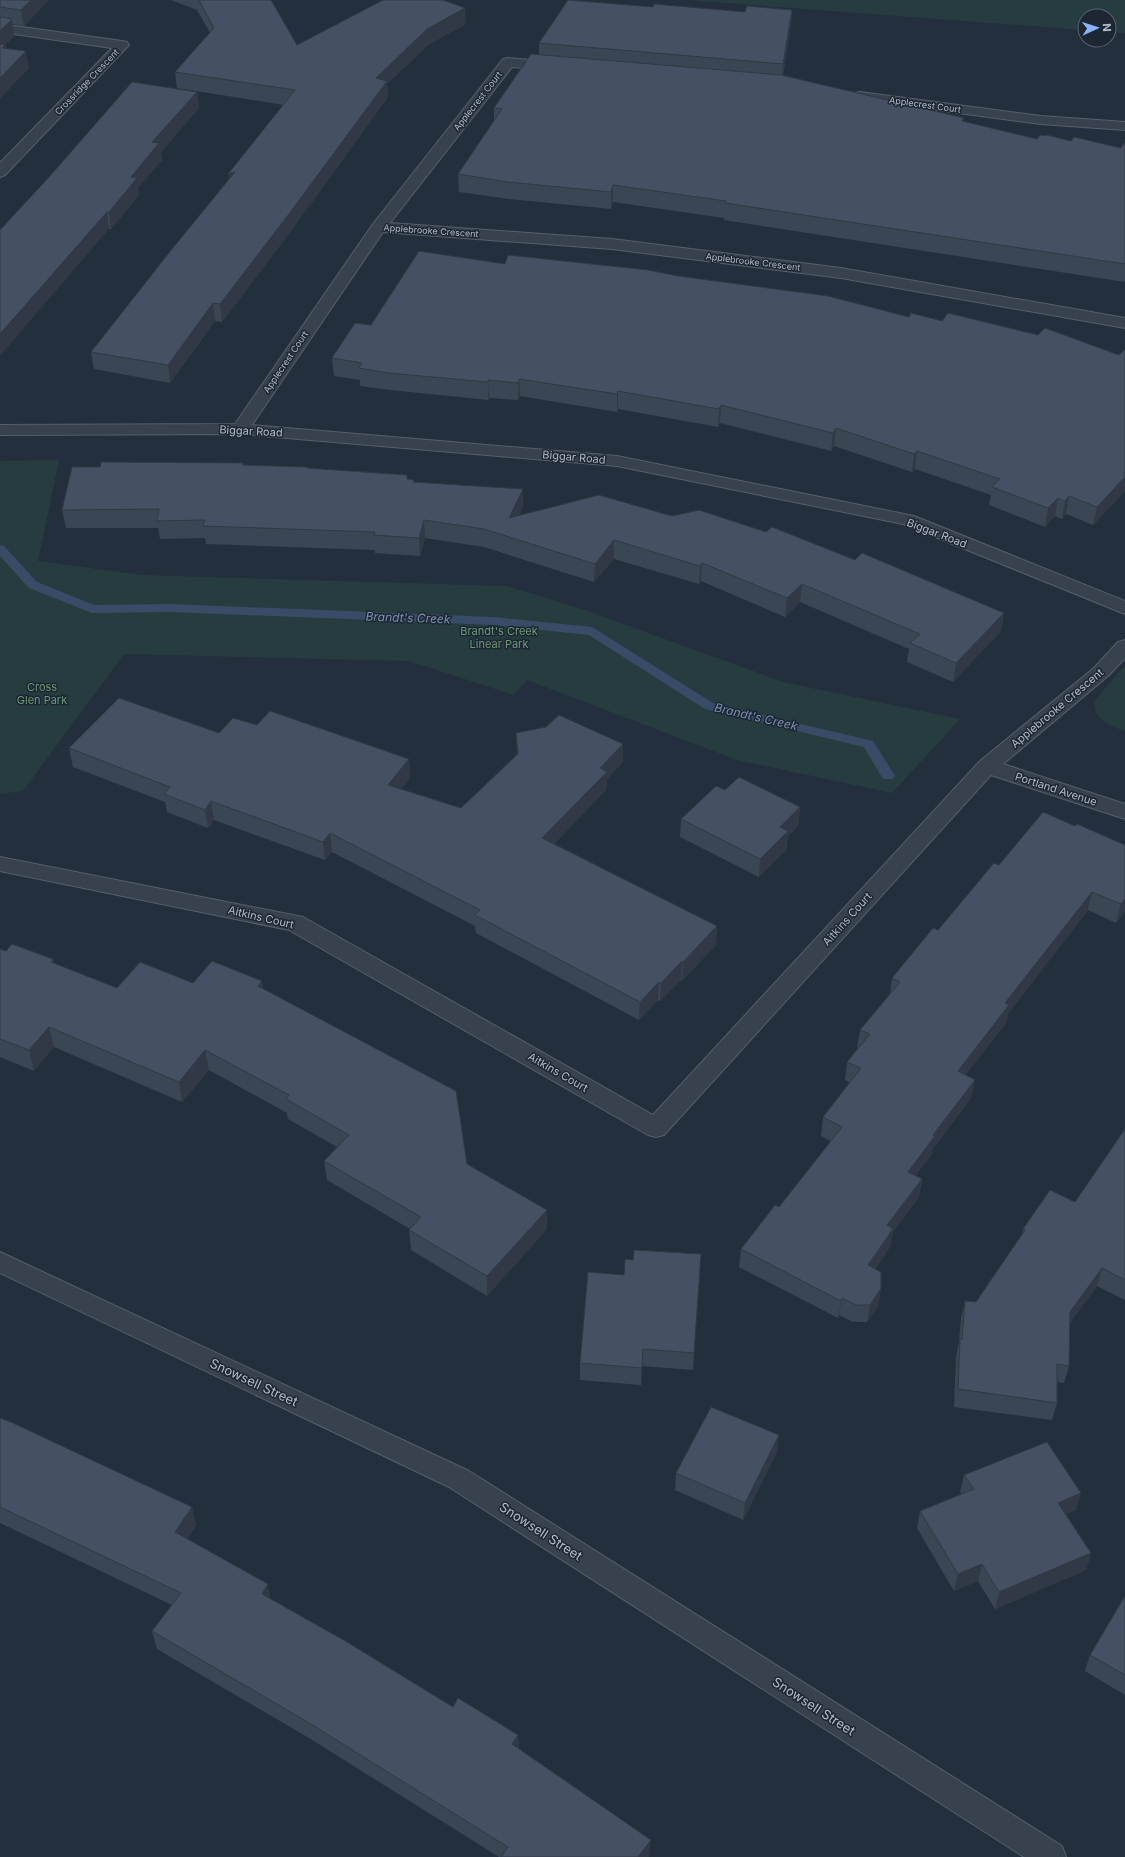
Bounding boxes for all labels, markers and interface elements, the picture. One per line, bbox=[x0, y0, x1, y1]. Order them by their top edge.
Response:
north arrow bbox=[1077, 8, 1117, 48]
text: N bbox=[1100, 23, 1114, 32]
street label: Crossridge Crescent bbox=[52, 46, 121, 117]
street label: Applecrest Court bbox=[451, 69, 504, 133]
street label: Applecrest Court bbox=[889, 94, 962, 115]
street label: Applebrooke Crescent bbox=[383, 222, 479, 239]
street label: Applebrooke Crescent bbox=[705, 250, 801, 273]
street label: Applecrest Court bbox=[261, 329, 310, 395]
street label: Biggar Road bbox=[219, 422, 283, 440]
street label: Biggar Road bbox=[542, 447, 606, 467]
street label: Biggar Road bbox=[905, 515, 969, 551]
water label: Brandt's Creek bbox=[365, 609, 451, 626]
park label: Brandt's Creek Linear Park bbox=[460, 624, 538, 651]
street label: Applebrooke Crescent bbox=[1008, 665, 1106, 751]
park label: Cross Glen Park bbox=[17, 680, 67, 707]
water label: Brandt's Creek bbox=[713, 700, 800, 733]
street label: Portland Avenue bbox=[1013, 769, 1099, 809]
street label: Aitkins Court bbox=[819, 889, 875, 949]
street label: Aitkins Court bbox=[227, 903, 296, 931]
street label: Aitkins Court bbox=[525, 1049, 591, 1095]
street label: Snowsell Street bbox=[207, 1355, 301, 1409]
street label: Snowsell Street bbox=[497, 1498, 585, 1564]
street label: Snowsell Street bbox=[770, 1673, 858, 1739]

